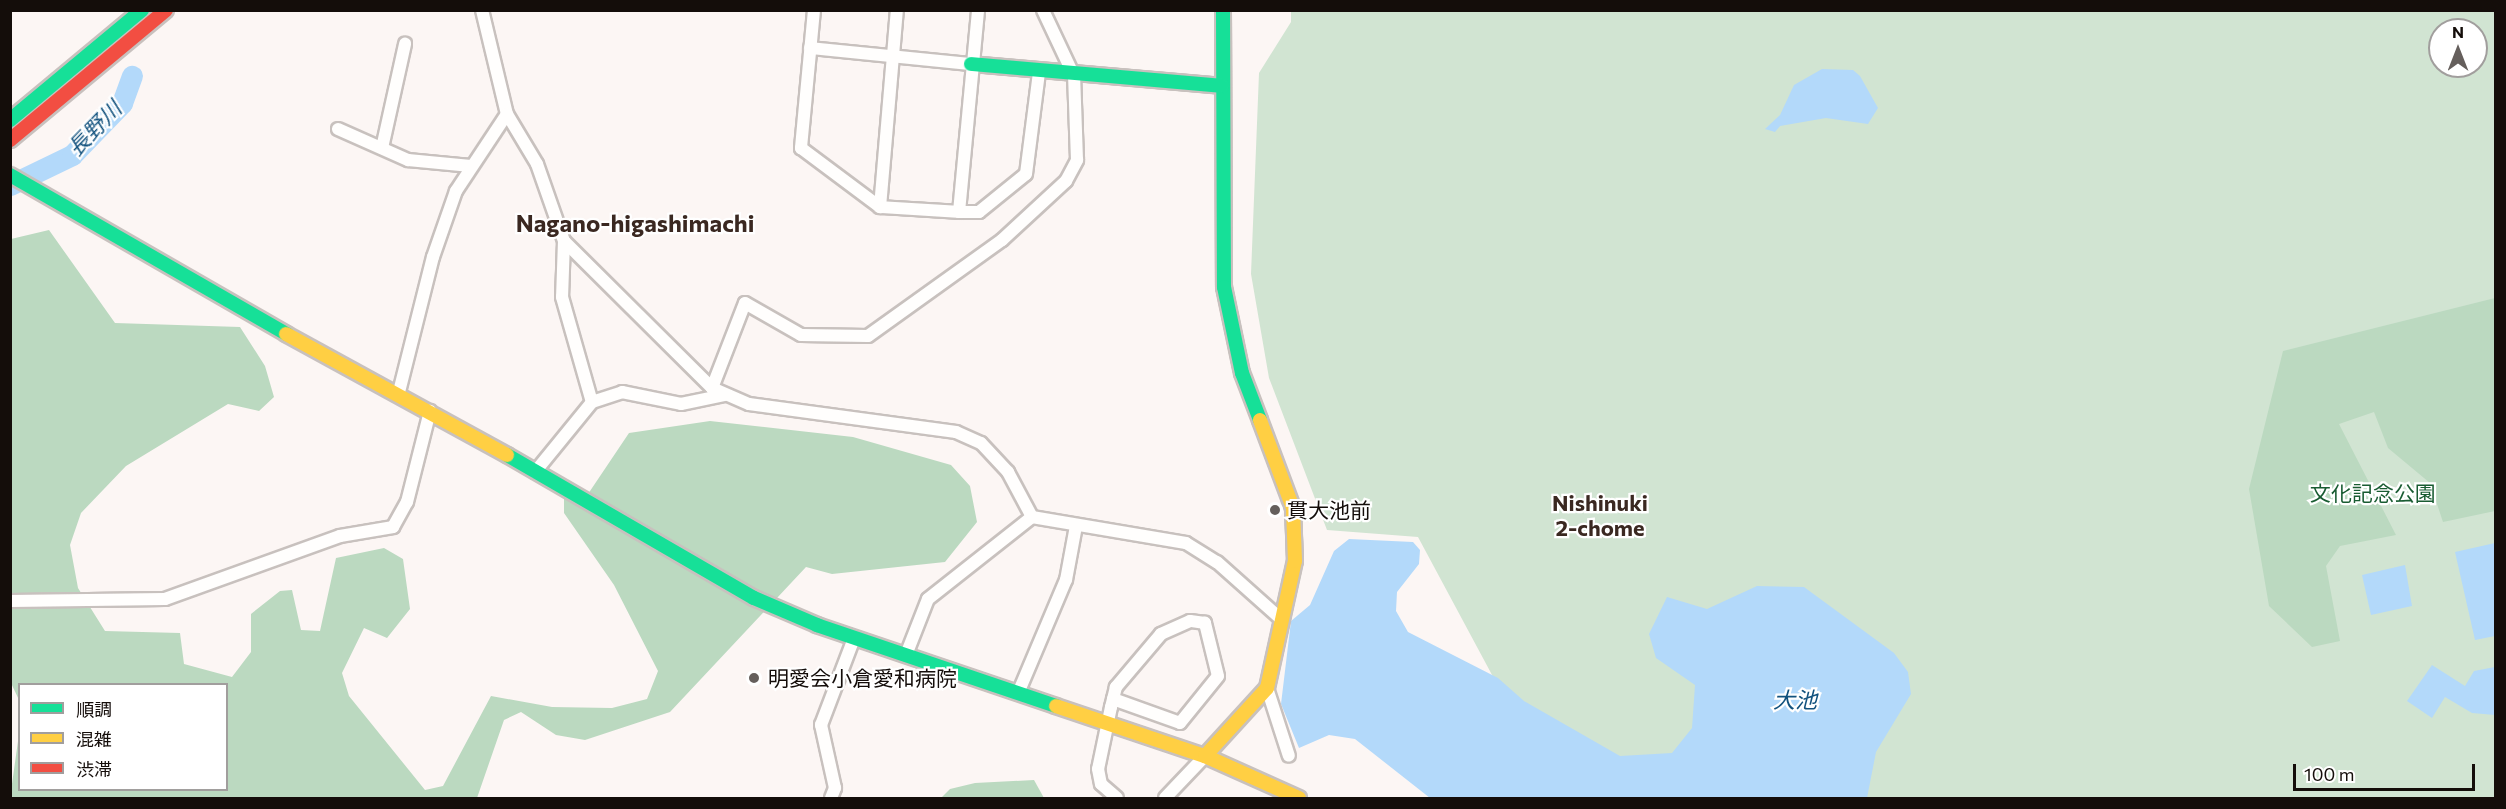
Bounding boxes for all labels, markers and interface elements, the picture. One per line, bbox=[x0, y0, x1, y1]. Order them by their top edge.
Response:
north arrow bbox=[2428, 18, 2488, 78]
text: N bbox=[2452, 22, 2464, 41]
water label: 長野川 bbox=[62, 95, 126, 161]
district label: Nagano-higashimachi bbox=[516, 209, 754, 237]
park label: 文化記念公園 bbox=[2310, 480, 2436, 506]
district label: Nishinuki 2-chome bbox=[1552, 489, 1648, 540]
place label: 貫大池前 bbox=[1287, 497, 1371, 523]
marker: 貫大池前 bbox=[1268, 503, 1282, 517]
place label: 明愛会小倉愛和病院 bbox=[768, 665, 957, 691]
marker: 明愛会小倉愛和病院 bbox=[745, 669, 763, 687]
legend bbox=[18, 683, 228, 791]
water label: 大池 bbox=[1773, 687, 1817, 713]
text: 順調 bbox=[76, 698, 112, 720]
text: 混雑 bbox=[76, 728, 112, 750]
scale bar bbox=[2296, 752, 2478, 790]
text: 渋滞 bbox=[76, 758, 112, 780]
text: 100 m bbox=[2304, 763, 2354, 785]

